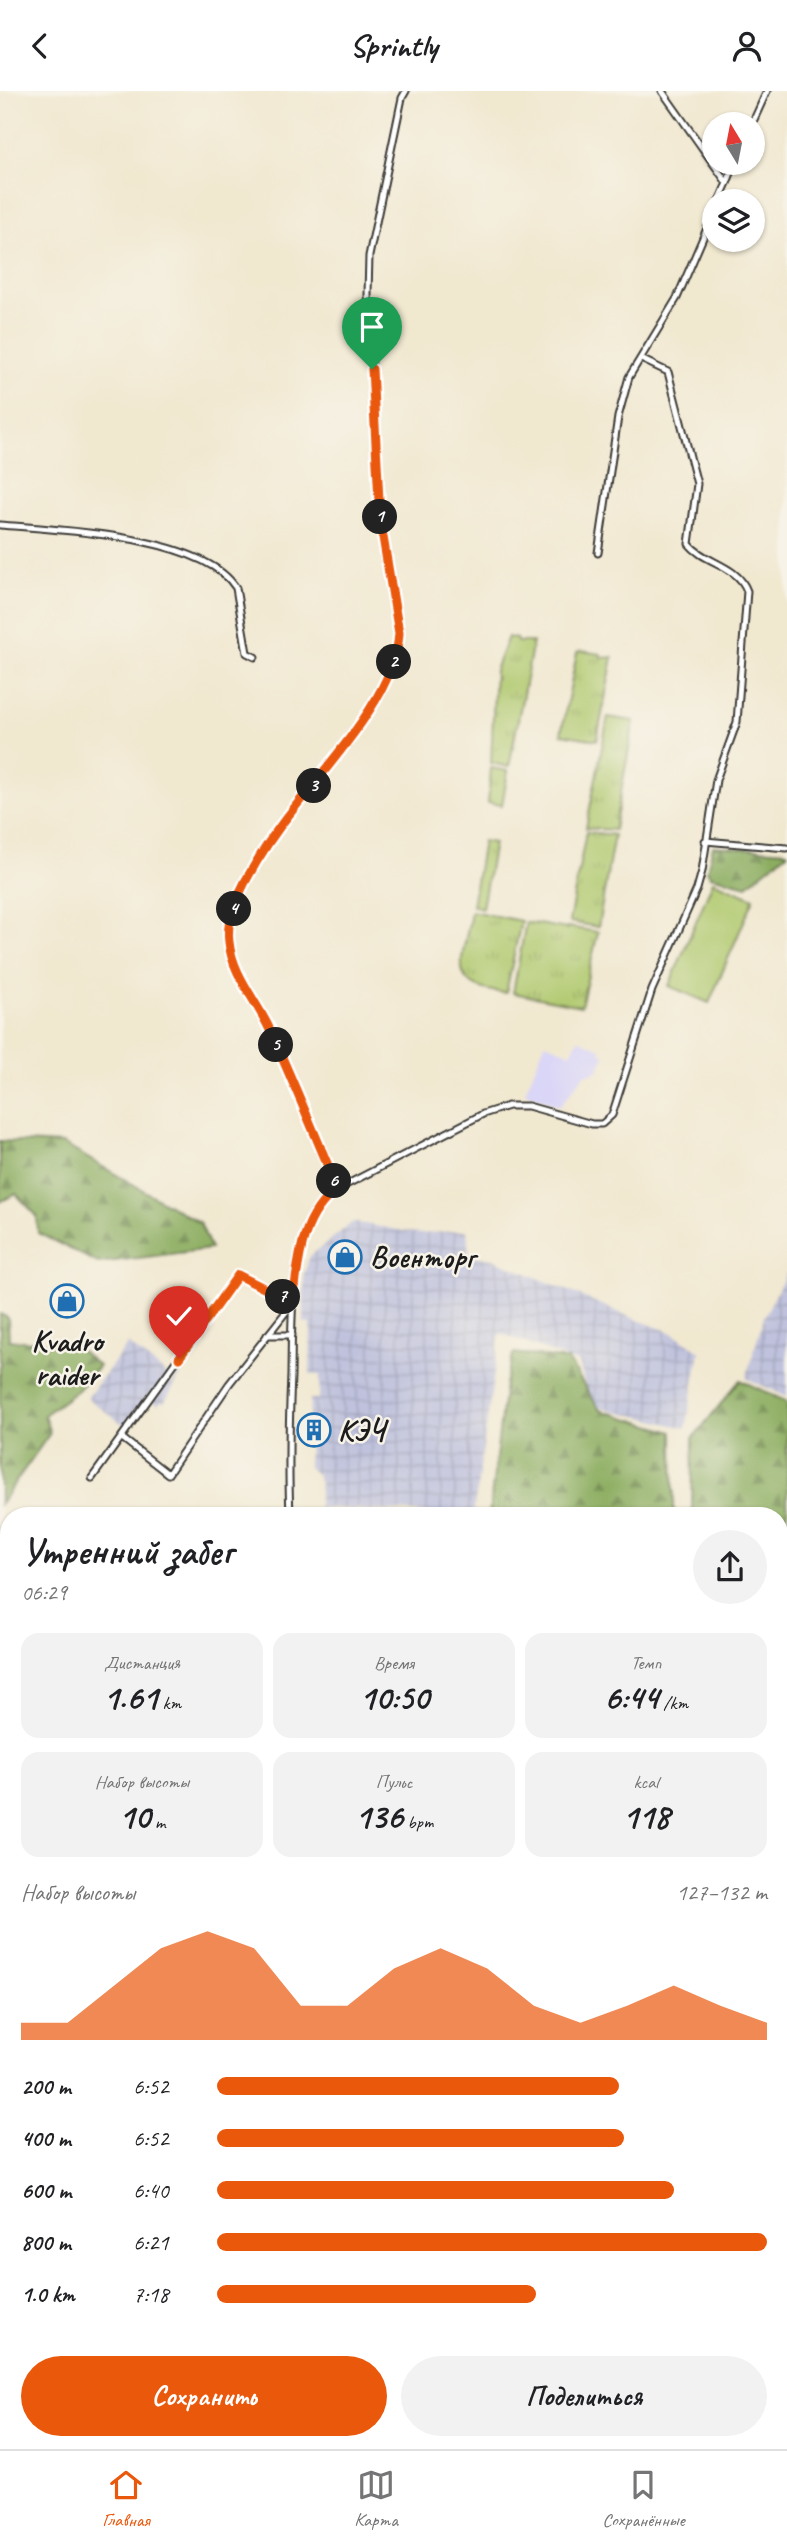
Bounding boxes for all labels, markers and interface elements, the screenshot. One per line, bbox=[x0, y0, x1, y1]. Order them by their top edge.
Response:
text: Sprintly bbox=[350, 25, 437, 66]
icon: back bbox=[21, 27, 59, 65]
icon: person bbox=[728, 27, 766, 65]
north arrow bbox=[702, 112, 765, 175]
map controls bbox=[702, 112, 765, 252]
button: layers bbox=[702, 189, 765, 252]
pin bbox=[342, 297, 402, 369]
icon: arrive bbox=[353, 308, 391, 346]
pin: 1 bbox=[362, 499, 398, 535]
text: 1 bbox=[375, 504, 384, 528]
pin: 2 bbox=[376, 645, 412, 679]
text: 2 bbox=[389, 649, 398, 673]
pin: 3 bbox=[296, 769, 332, 803]
text: 3 bbox=[309, 773, 318, 797]
pin: 4 bbox=[216, 891, 252, 927]
text: 4 bbox=[229, 896, 238, 920]
pin: 5 bbox=[258, 1027, 294, 1063]
text: 5 bbox=[271, 1032, 280, 1056]
pin: 6 bbox=[316, 1163, 352, 1199]
text: 6 bbox=[329, 1168, 338, 1192]
shop icon: Военторг bbox=[326, 1238, 364, 1276]
place label: Военторг bbox=[370, 1238, 479, 1276]
pin: 7 bbox=[266, 1279, 300, 1315]
shop icon: Kvadro raider bbox=[48, 1282, 86, 1320]
text: 7 bbox=[278, 1284, 287, 1308]
pin bbox=[149, 1286, 209, 1358]
icon: check bbox=[160, 1297, 198, 1335]
place label: Kvadro raider bbox=[31, 1322, 106, 1394]
building icon: КЭЧ bbox=[295, 1411, 333, 1449]
place label: КЭЧ bbox=[338, 1411, 389, 1449]
text: Утренний забег bbox=[21, 1528, 233, 1575]
button: share bbox=[693, 1530, 767, 1604]
text: 06:29 bbox=[21, 1578, 67, 1607]
text: Дистанция bbox=[104, 1651, 180, 1675]
text: Время bbox=[374, 1651, 414, 1675]
text: Темп bbox=[631, 1651, 661, 1675]
text: 1.61 bbox=[103, 1675, 158, 1720]
text: 10:50 bbox=[359, 1675, 429, 1720]
text: 6:44 bbox=[604, 1675, 659, 1720]
text: km bbox=[158, 1691, 181, 1715]
text: /km bbox=[659, 1691, 688, 1715]
text: Набор высоты bbox=[95, 1770, 189, 1794]
text: Пульс bbox=[376, 1770, 412, 1794]
text: kcal bbox=[633, 1770, 659, 1794]
text: 10 bbox=[119, 1794, 150, 1839]
text: 136 bbox=[355, 1794, 403, 1839]
text: 118 bbox=[622, 1794, 670, 1839]
text: m bbox=[150, 1810, 165, 1834]
text: bpm bbox=[403, 1810, 433, 1834]
text: Набор высоты bbox=[21, 1878, 135, 1907]
text: 127–132 m bbox=[676, 1878, 767, 1907]
text: 200 m bbox=[21, 2072, 71, 2101]
text: 6:52 bbox=[133, 2072, 169, 2101]
text: 400 m bbox=[21, 2124, 71, 2153]
text: 6:52 bbox=[133, 2124, 169, 2153]
text: 600 m bbox=[21, 2176, 71, 2205]
text: 6:40 bbox=[133, 2176, 169, 2205]
text: 800 m bbox=[21, 2228, 71, 2257]
text: 6:21 bbox=[133, 2228, 169, 2257]
text: 1.0 km bbox=[21, 2280, 75, 2309]
text: 7:18 bbox=[133, 2280, 169, 2309]
button: Сохранить bbox=[21, 2356, 387, 2436]
button: Поделиться bbox=[401, 2356, 767, 2436]
tab: Главная bbox=[102, 2466, 150, 2532]
tab: Карта bbox=[354, 2466, 398, 2532]
tab: Сохранённые bbox=[602, 2466, 685, 2532]

